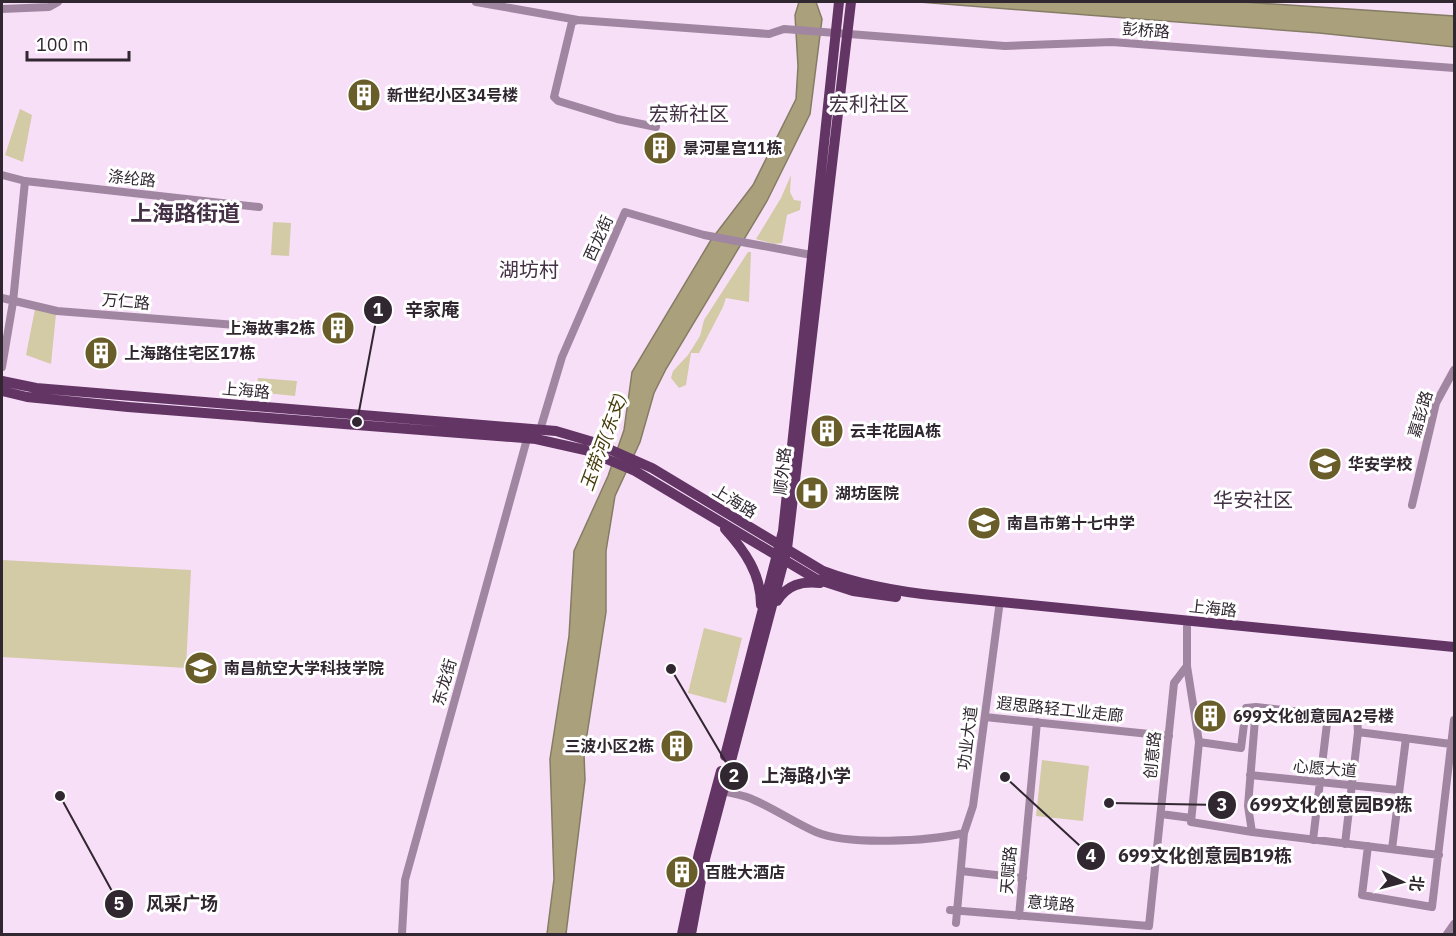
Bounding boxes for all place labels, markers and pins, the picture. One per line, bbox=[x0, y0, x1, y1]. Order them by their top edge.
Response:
building icon: 新世纪小区34号楼 bbox=[346, 77, 382, 113]
place label: 新世纪小区34号楼 bbox=[387, 85, 518, 105]
building icon: 景河星宫11栋 bbox=[642, 130, 678, 166]
place label: 景河星宫11栋 bbox=[683, 138, 782, 158]
callout: 辛家庵 bbox=[363, 292, 471, 328]
building icon: 上海故事2栋 bbox=[320, 310, 356, 346]
place label: 上海故事2栋 bbox=[225, 318, 315, 338]
building icon: 上海路住宅区17栋 bbox=[83, 335, 119, 371]
place label: 上海路住宅区17栋 bbox=[124, 343, 255, 363]
building icon: 云丰花园A栋 bbox=[809, 413, 845, 449]
place label: 云丰花园A栋 bbox=[850, 421, 941, 441]
school or university icon: 华安学校 bbox=[1307, 446, 1343, 482]
place label: 华安学校 bbox=[1348, 454, 1413, 474]
hospital icon: 湖坊医院 bbox=[794, 475, 830, 511]
place label: 湖坊医院 bbox=[835, 483, 899, 503]
school or university icon: 南昌市第十七中学 bbox=[966, 505, 1002, 541]
place label: 南昌市第十七中学 bbox=[1007, 513, 1135, 533]
school or university icon: 南昌航空大学科技学院 bbox=[183, 650, 219, 686]
place label: 南昌航空大学科技学院 bbox=[224, 658, 384, 678]
building icon: 699文化创意园A2号楼 bbox=[1192, 698, 1228, 734]
place label: 699文化创意园A2号楼 bbox=[1233, 706, 1394, 726]
building icon: 三波小区2栋 bbox=[659, 728, 695, 764]
place label: 三波小区2栋 bbox=[564, 736, 654, 756]
callout: 上海路小学 bbox=[719, 758, 863, 794]
callout: 699文化创意园B9栋 bbox=[1207, 787, 1424, 823]
callout: 699文化创意园B19栋 bbox=[1076, 838, 1304, 874]
building icon: 百胜大酒店 bbox=[664, 854, 700, 890]
place label: 百胜大酒店 bbox=[705, 862, 785, 882]
callout: 风采广场 bbox=[104, 886, 230, 922]

